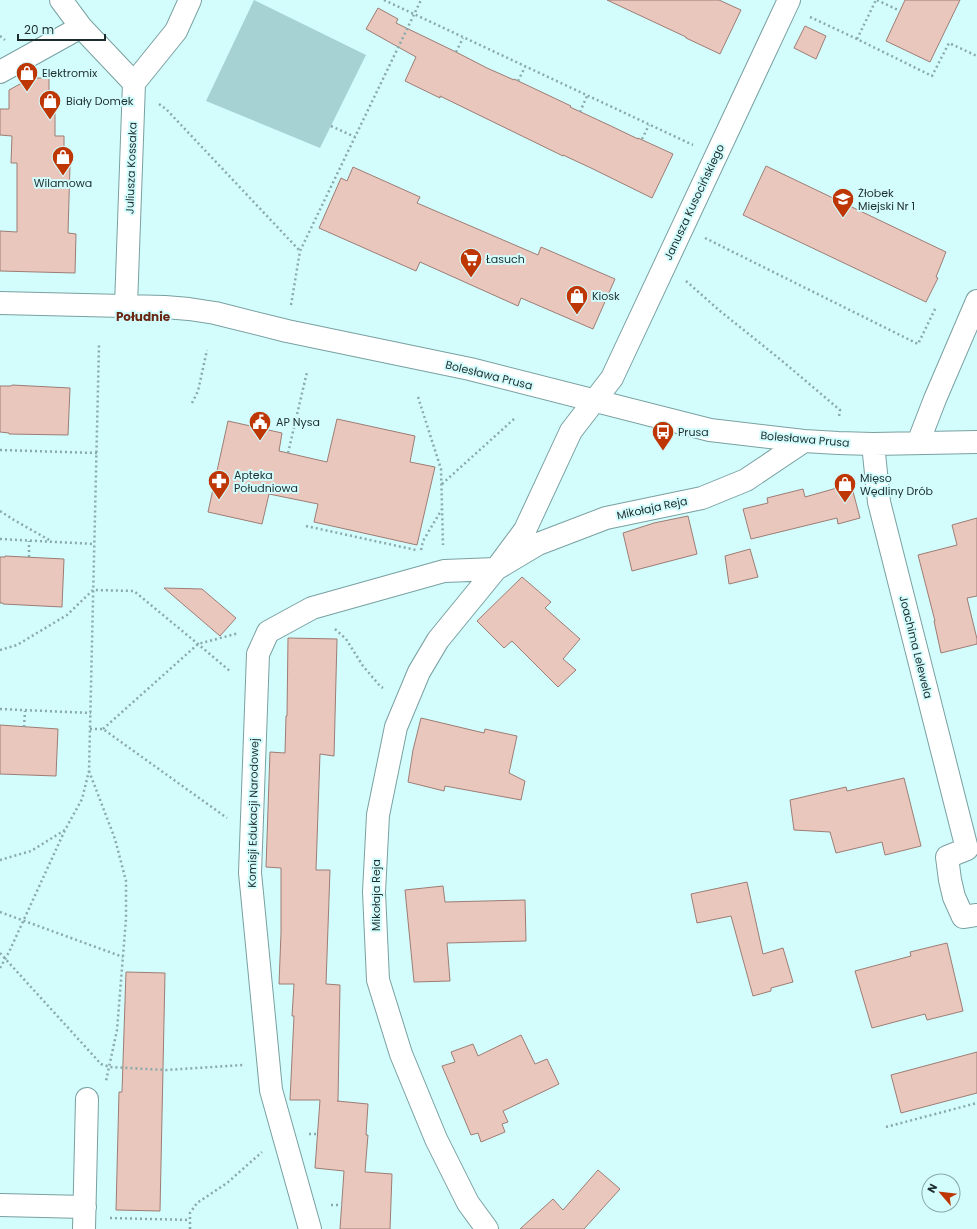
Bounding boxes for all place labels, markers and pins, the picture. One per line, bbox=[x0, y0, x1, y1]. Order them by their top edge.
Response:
shop icon: Elektromix bbox=[14, 60, 40, 93]
place label: Elektromix bbox=[42, 65, 98, 81]
shop icon: Biały Domek bbox=[37, 88, 63, 121]
place label: Biały Domek bbox=[66, 93, 134, 109]
shop icon: Wilamowa bbox=[50, 144, 76, 177]
place label: Wilamowa bbox=[34, 175, 92, 191]
place label: Żłobek Miejski Nr 1 bbox=[858, 185, 915, 214]
school or university icon: Żłobek Miejski Nr 1 bbox=[830, 186, 856, 219]
supermarket icon: Łasuch bbox=[458, 246, 484, 279]
place label: Łasuch bbox=[486, 251, 525, 267]
shop icon: Kiosk bbox=[564, 283, 590, 316]
place label: Kiosk bbox=[592, 288, 620, 304]
public building icon: AP Nysa bbox=[247, 409, 273, 442]
place label: AP Nysa bbox=[276, 414, 320, 430]
bus stop icon: Prusa bbox=[650, 419, 676, 452]
place label: Prusa bbox=[678, 424, 709, 440]
place label: Apteka Południowa bbox=[234, 467, 298, 496]
pharmacy icon: Apteka Południowa bbox=[206, 468, 232, 501]
place label: Mięso Wędliny Drób bbox=[860, 470, 933, 499]
shop icon: Mięso Wędliny Drób bbox=[832, 471, 858, 504]

